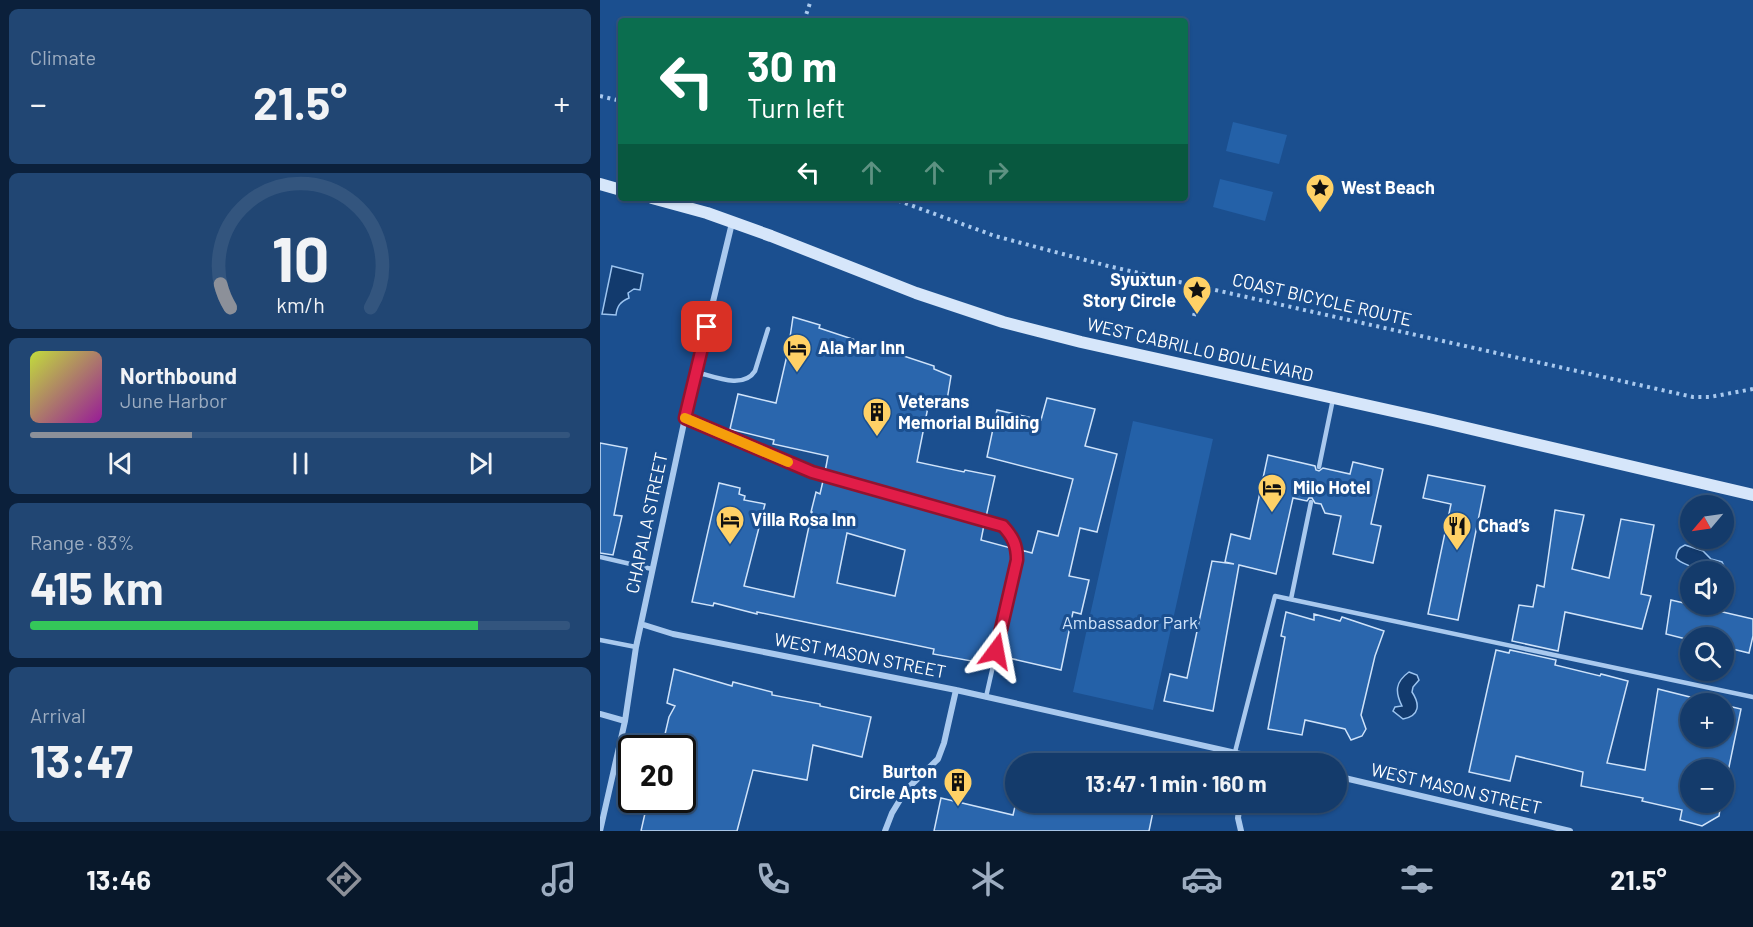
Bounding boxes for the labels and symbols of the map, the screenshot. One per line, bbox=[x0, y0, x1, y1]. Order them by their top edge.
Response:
place icon: West Beach bbox=[1304, 172, 1336, 214]
place label: West Beach bbox=[1341, 176, 1435, 198]
place label: Syuxtun Story Circle bbox=[1083, 268, 1176, 311]
street label: COAST BICYCLE ROUTE bbox=[1230, 268, 1414, 330]
place icon: Syuxtun Story Circle bbox=[1181, 274, 1213, 316]
pin bbox=[681, 301, 732, 352]
street label: WEST CABRILLO BOULEVARD bbox=[1085, 312, 1316, 386]
hotel icon: Ala Mar Inn bbox=[781, 332, 813, 374]
place label: Ala Mar Inn bbox=[818, 336, 905, 358]
place label: Veterans Memorial Building bbox=[898, 390, 1039, 433]
building icon: Veterans Memorial Building bbox=[861, 396, 893, 438]
street label: CHAPALA STREET bbox=[620, 450, 672, 595]
hotel icon: Milo Hotel bbox=[1256, 472, 1288, 514]
place label: Milo Hotel bbox=[1293, 476, 1371, 498]
north arrow bbox=[1680, 495, 1734, 549]
hotel icon: Villa Rosa Inn bbox=[714, 504, 746, 546]
place label: Villa Rosa Inn bbox=[751, 508, 856, 530]
restaurant icon: Chad’s bbox=[1441, 510, 1473, 552]
place label: Chad’s bbox=[1478, 514, 1530, 536]
park label: Ambassador Park bbox=[1062, 611, 1198, 633]
position arrow bbox=[964, 619, 1028, 683]
street label: WEST MASON STREET bbox=[772, 628, 948, 682]
speed limit sign: 20 bbox=[618, 735, 696, 813]
street label: WEST MASON STREET bbox=[1369, 758, 1544, 818]
place label: Burton Circle Apts bbox=[849, 760, 937, 803]
building icon: Burton Circle Apts bbox=[942, 766, 974, 808]

